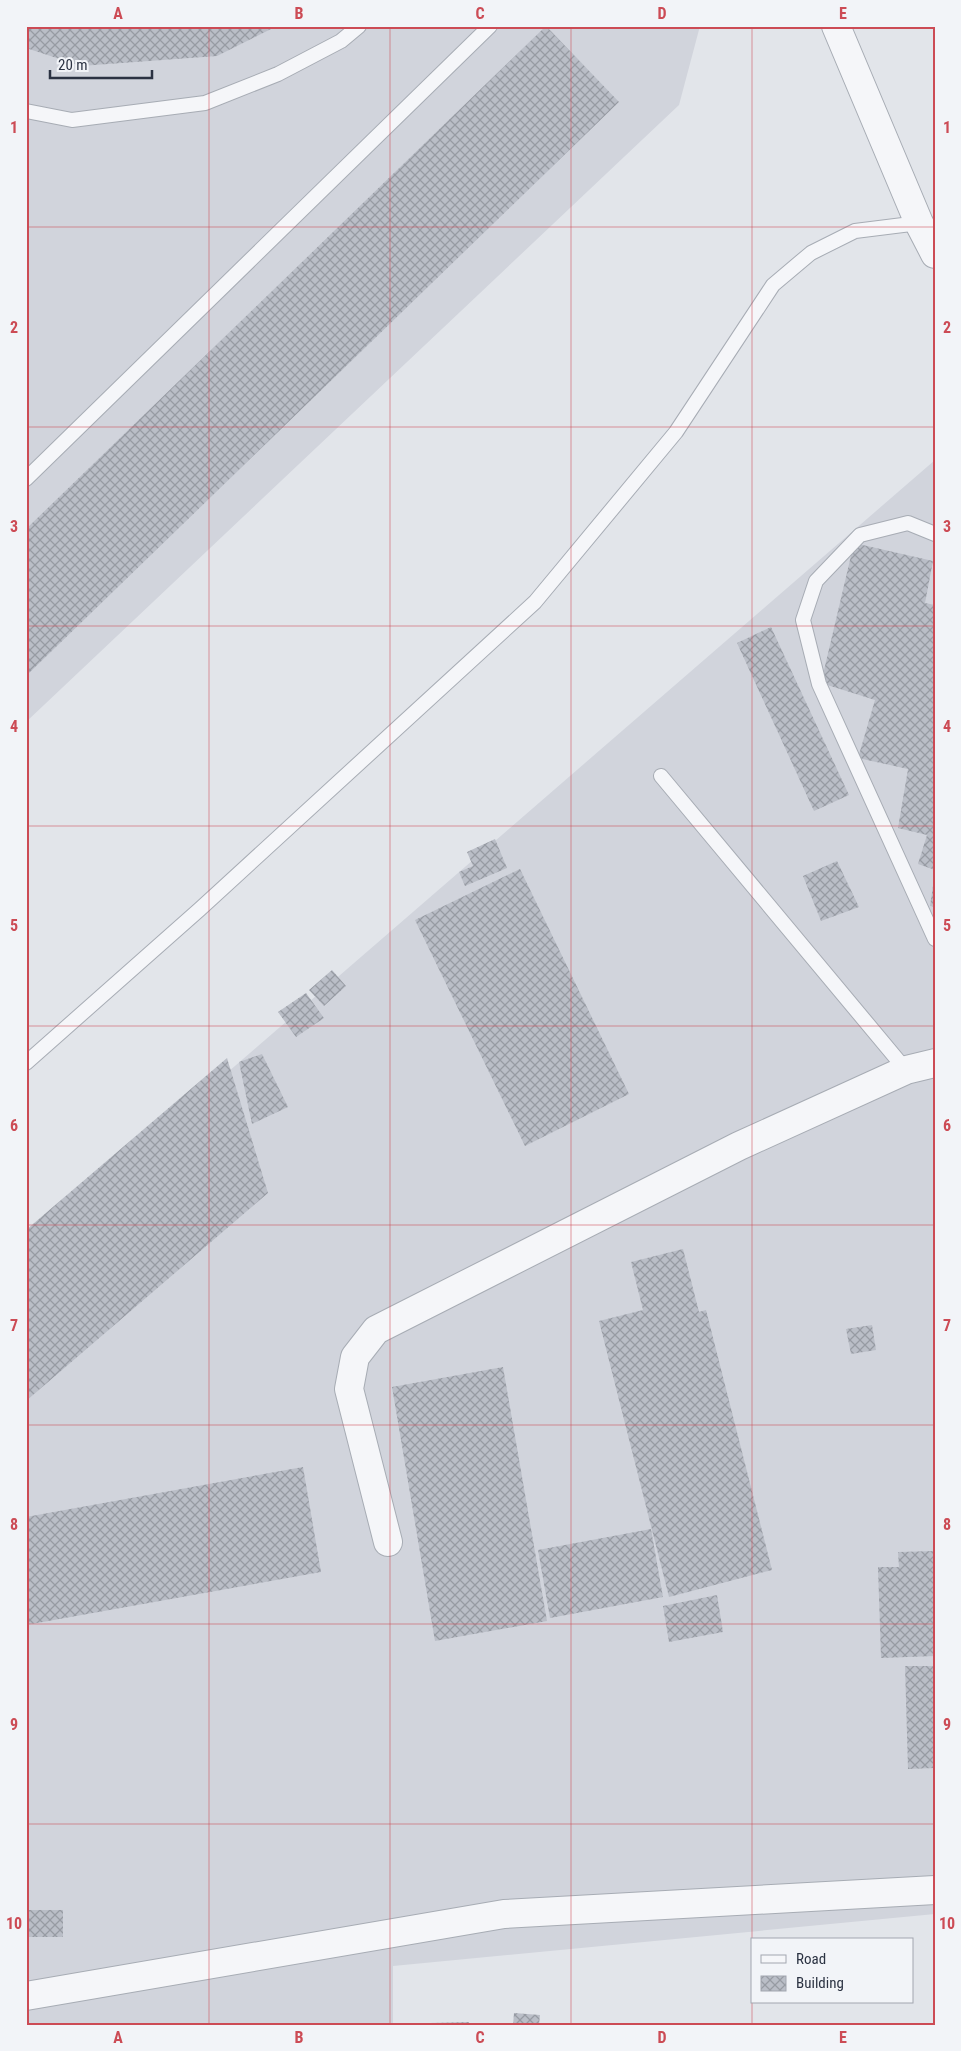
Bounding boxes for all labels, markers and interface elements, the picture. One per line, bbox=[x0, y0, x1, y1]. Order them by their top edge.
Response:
text: A bbox=[113, 4, 123, 23]
text: B bbox=[295, 4, 304, 23]
text: C bbox=[475, 4, 485, 23]
text: D bbox=[657, 4, 667, 23]
text: E bbox=[839, 4, 847, 23]
scale bar bbox=[50, 48, 152, 80]
text: 20 m bbox=[58, 56, 88, 74]
text: 1 bbox=[10, 118, 18, 137]
text: 1 bbox=[943, 118, 951, 137]
text: 2 bbox=[10, 318, 18, 337]
text: 2 bbox=[943, 318, 951, 337]
text: 3 bbox=[10, 517, 18, 536]
text: 3 bbox=[943, 517, 951, 536]
text: 4 bbox=[10, 717, 18, 736]
text: 4 bbox=[943, 717, 951, 736]
text: 5 bbox=[10, 916, 18, 935]
text: 5 bbox=[943, 916, 951, 935]
text: 6 bbox=[10, 1116, 18, 1135]
text: 6 bbox=[943, 1116, 951, 1135]
text: 7 bbox=[10, 1316, 18, 1335]
text: 7 bbox=[943, 1316, 951, 1335]
text: 8 bbox=[10, 1515, 18, 1534]
text: 8 bbox=[943, 1515, 951, 1534]
text: 9 bbox=[10, 1715, 18, 1734]
text: 9 bbox=[943, 1715, 951, 1734]
text: 10 bbox=[6, 1914, 22, 1933]
text: 10 bbox=[939, 1914, 955, 1933]
legend bbox=[751, 1938, 914, 2004]
text: Road bbox=[796, 1950, 826, 1968]
text: Building bbox=[796, 1974, 844, 1992]
text: A bbox=[113, 2028, 123, 2047]
text: B bbox=[295, 2028, 304, 2047]
text: C bbox=[475, 2028, 485, 2047]
text: D bbox=[657, 2028, 667, 2047]
text: E bbox=[839, 2028, 847, 2047]

